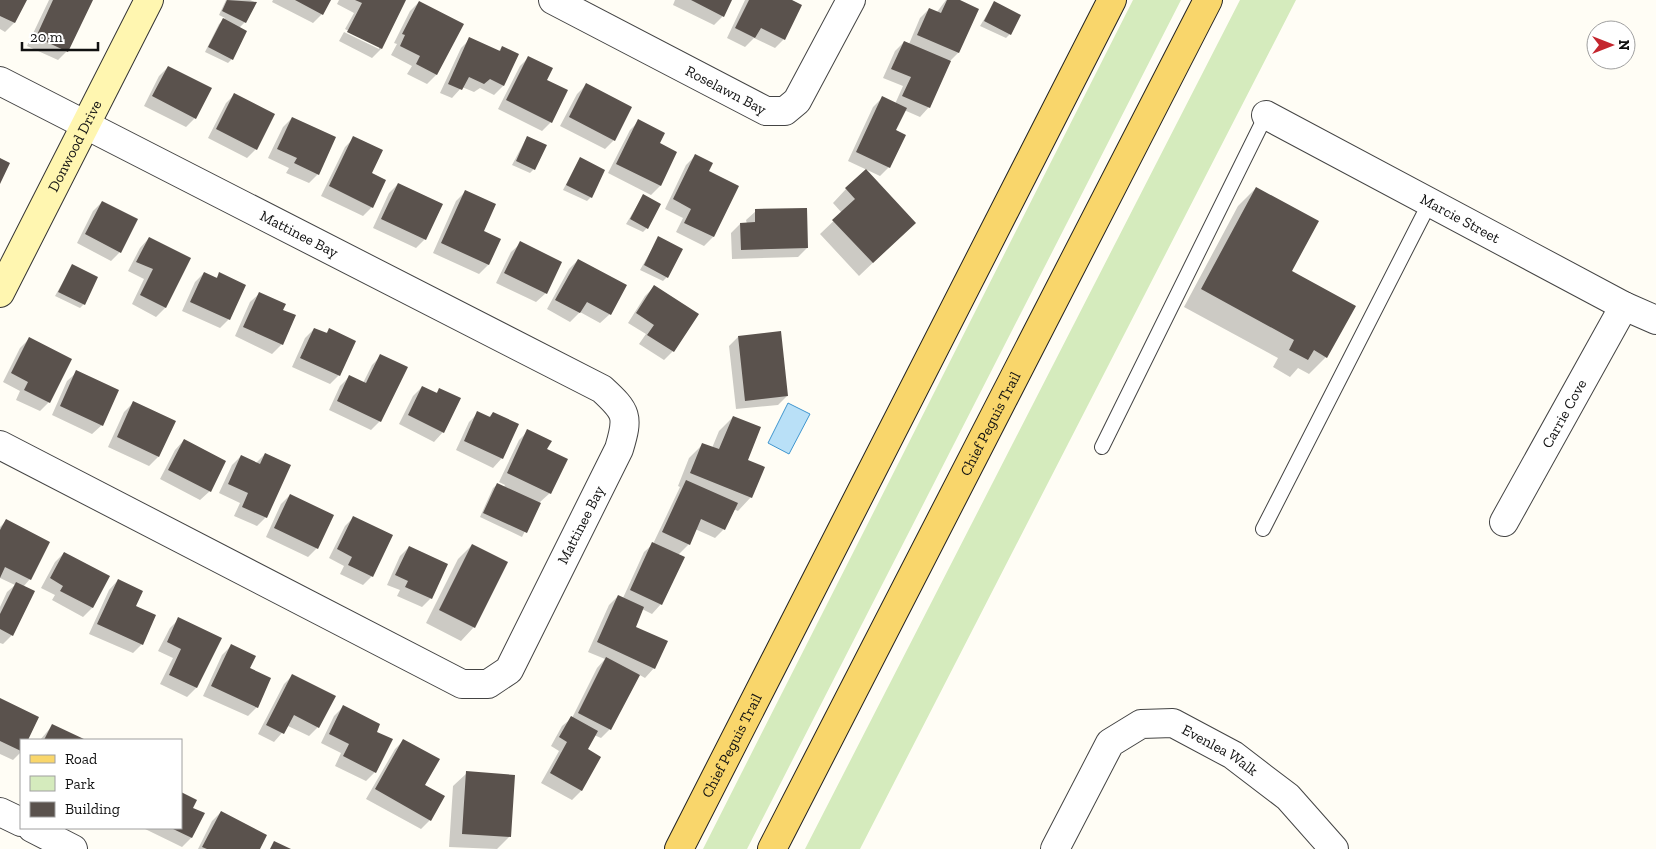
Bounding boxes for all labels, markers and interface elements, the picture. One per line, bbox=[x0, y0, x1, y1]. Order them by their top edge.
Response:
scale bar bbox=[22, 20, 99, 52]
north arrow bbox=[1586, 20, 1636, 70]
text: 20 m bbox=[30, 28, 63, 46]
text: N bbox=[1615, 40, 1632, 51]
street label: Roselawn Bay bbox=[682, 62, 770, 119]
street label: Donwood Drive bbox=[44, 97, 106, 195]
street label: Marcie Street bbox=[1417, 190, 1503, 247]
street label: Mattinee Bay bbox=[257, 207, 342, 262]
street label: Chief Peguis Trail bbox=[956, 369, 1024, 479]
street label: Carrie Cove bbox=[1538, 376, 1591, 451]
street label: Mattinee Bay bbox=[554, 483, 609, 567]
street label: Chief Peguis Trail bbox=[698, 691, 766, 801]
street label: Evenlea Walk bbox=[1179, 720, 1262, 780]
legend bbox=[20, 739, 182, 829]
text: Road bbox=[65, 750, 98, 768]
text: Park bbox=[65, 775, 95, 793]
text: Building bbox=[65, 800, 120, 818]

